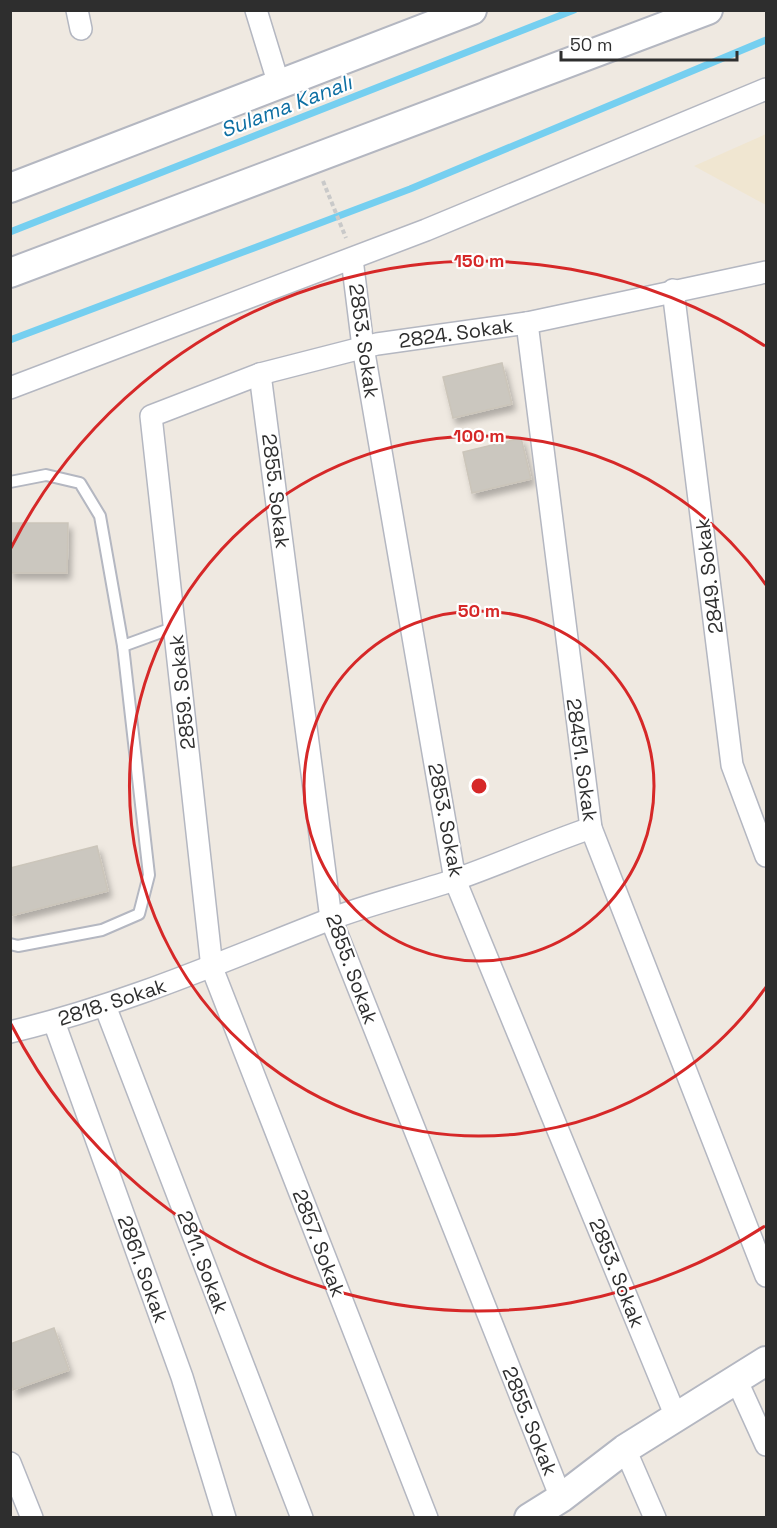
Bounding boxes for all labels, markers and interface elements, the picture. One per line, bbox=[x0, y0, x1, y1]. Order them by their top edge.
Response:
scale bar bbox=[561, 24, 736, 62]
text: 50 m bbox=[570, 33, 612, 56]
water label: Sulama Kanalı bbox=[216, 68, 356, 143]
text: 150 m bbox=[454, 249, 504, 272]
street label: 2853. Sokak bbox=[343, 282, 385, 400]
street label: 2824. Sokak bbox=[397, 312, 515, 354]
text: 100 m bbox=[453, 424, 505, 447]
street label: 2855. Sokak bbox=[256, 432, 296, 550]
street label: 2849. Sokak bbox=[689, 517, 729, 635]
text: 50 m bbox=[458, 599, 500, 622]
street label: 2859. Sokak bbox=[163, 633, 201, 751]
street label: 28451. Sokak bbox=[560, 697, 604, 823]
street label: 2853. Sokak bbox=[422, 761, 470, 879]
centre of rings bbox=[469, 776, 489, 796]
street label: 2855. Sokak bbox=[320, 910, 384, 1028]
street label: 2818. Sokak bbox=[55, 972, 170, 1032]
street label: 2857. Sokak bbox=[287, 1186, 351, 1301]
street label: 2811. Sokak bbox=[171, 1207, 235, 1317]
street label: 2861. Sokak bbox=[112, 1212, 174, 1326]
street label: 2853. Sokak bbox=[583, 1215, 651, 1332]
street label: 2855. Sokak bbox=[496, 1363, 564, 1480]

